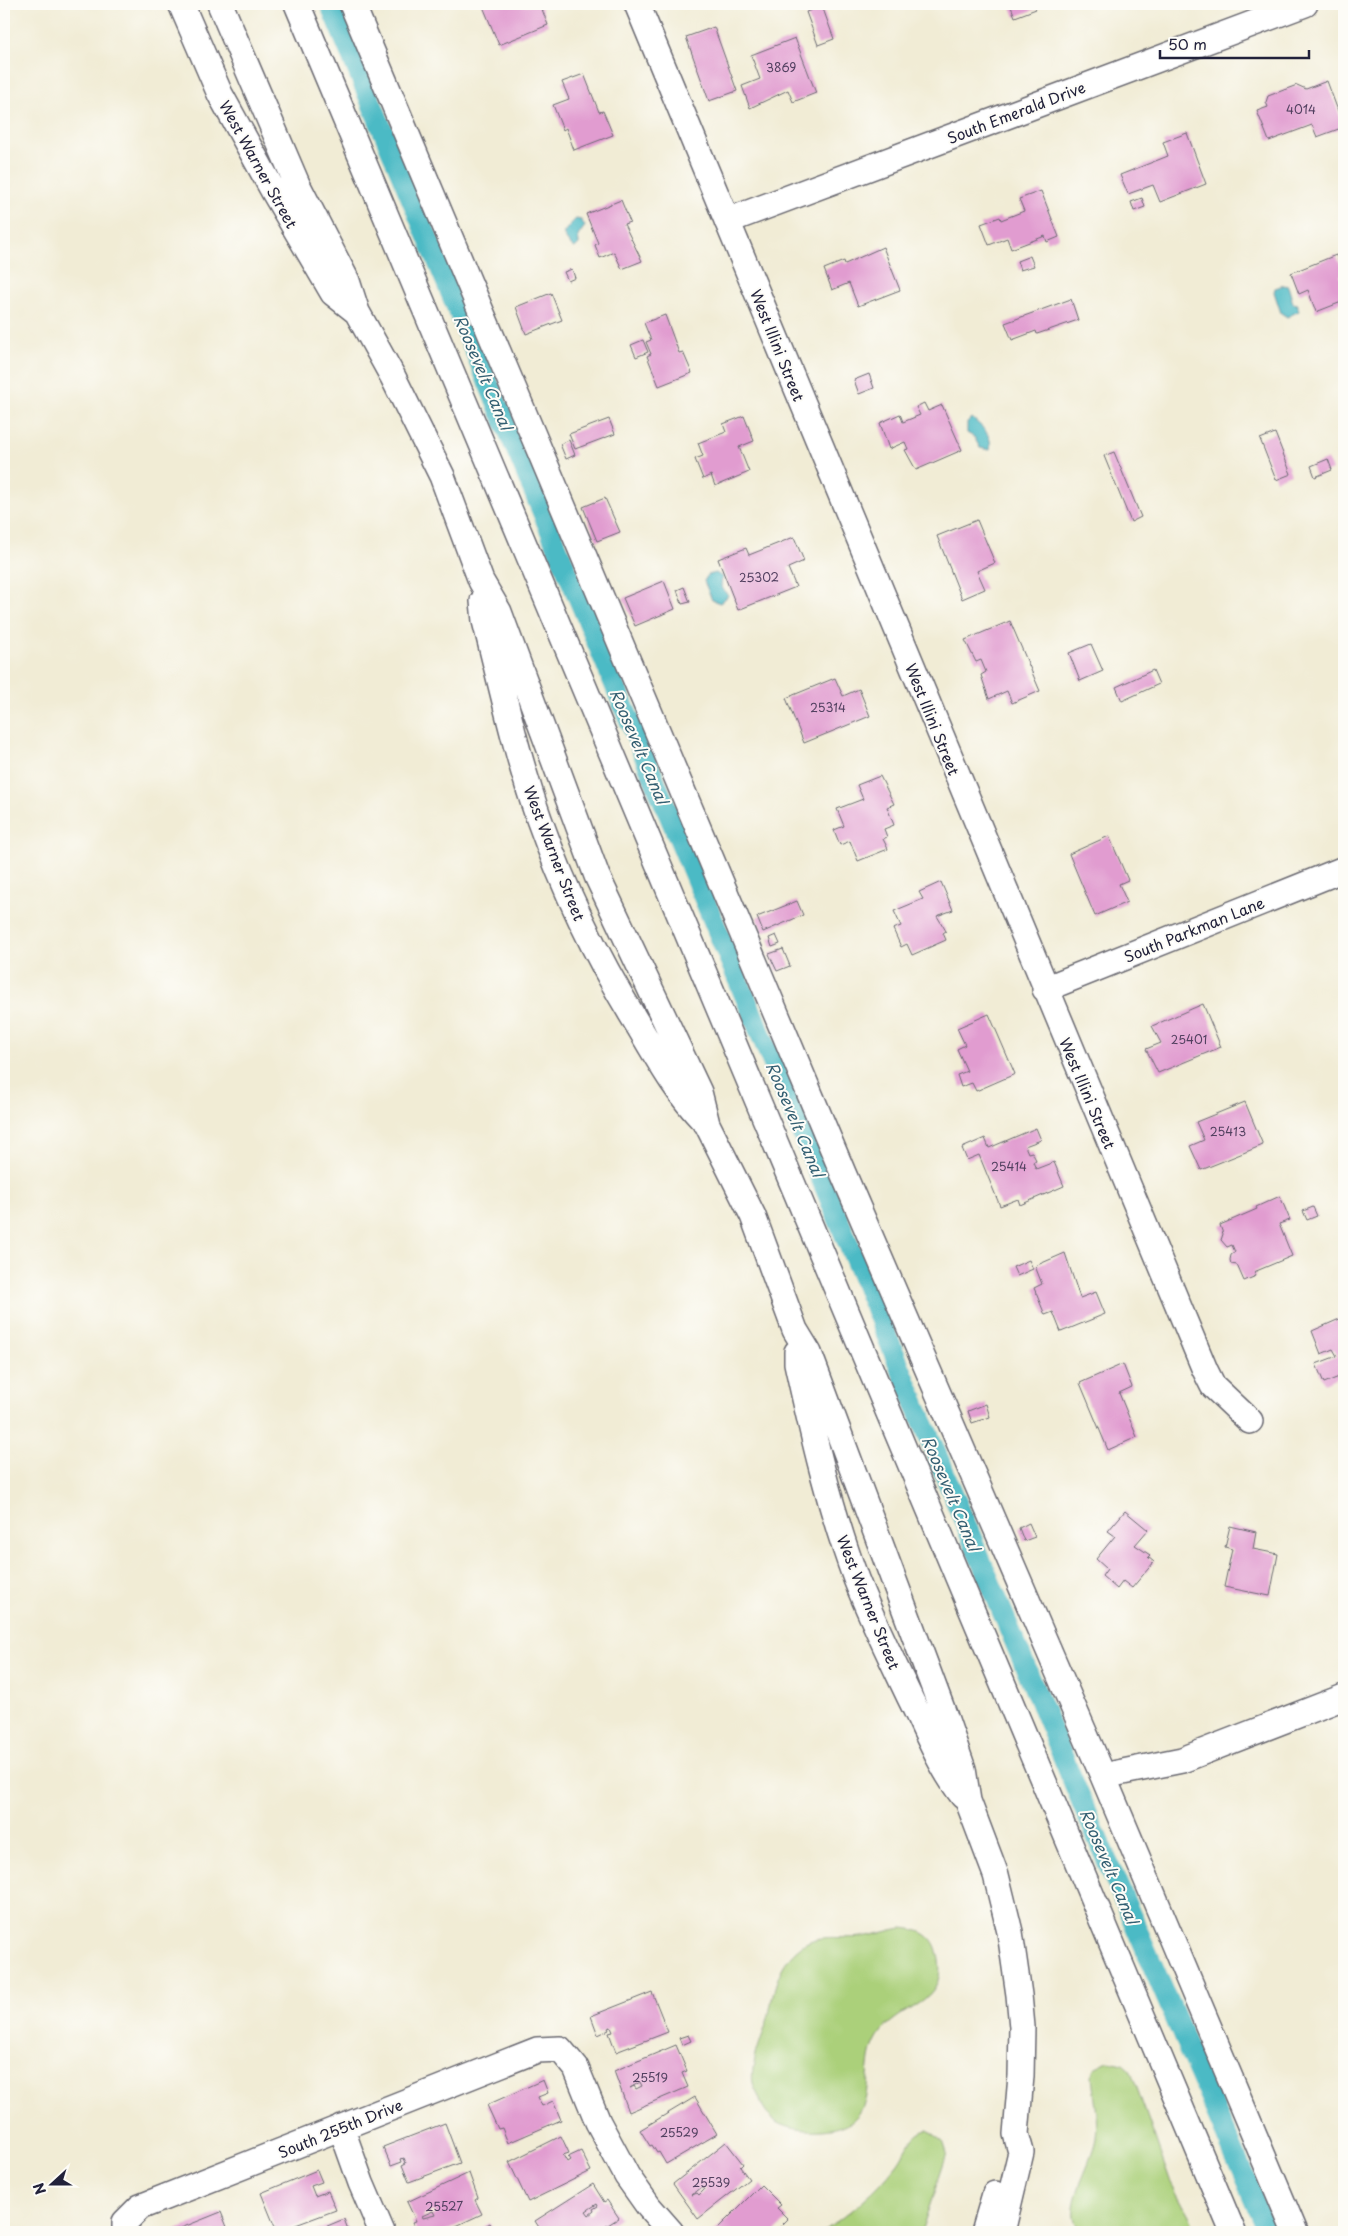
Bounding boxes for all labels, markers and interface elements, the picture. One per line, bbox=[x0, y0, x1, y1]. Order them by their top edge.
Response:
scale bar bbox=[1160, 28, 1309, 60]
text: 50 m bbox=[1168, 32, 1207, 55]
house number: 3869 bbox=[766, 58, 796, 76]
street label: South Emerald Drive bbox=[944, 75, 1089, 149]
street label: West Warner Street bbox=[214, 96, 304, 232]
house number: 4014 bbox=[1286, 100, 1316, 118]
street label: West Illini Street bbox=[745, 285, 811, 405]
water label: Roosevelt Canal bbox=[449, 311, 520, 436]
house number: 25302 bbox=[739, 568, 779, 586]
street label: West Illini Street bbox=[900, 659, 966, 779]
water label: Roosevelt Canal bbox=[605, 685, 676, 810]
house number: 25314 bbox=[810, 698, 846, 716]
street label: West Warner Street bbox=[519, 782, 591, 924]
street label: South Parkman Lane bbox=[1120, 890, 1268, 968]
house number: 25401 bbox=[1171, 1030, 1207, 1048]
street label: West Illini Street bbox=[1054, 1034, 1122, 1152]
water label: Roosevelt Canal bbox=[761, 1058, 832, 1183]
house number: 25413 bbox=[1210, 1122, 1246, 1140]
house number: 25414 bbox=[991, 1157, 1027, 1175]
water label: Roosevelt Canal bbox=[917, 1432, 988, 1557]
street label: West Warner Street bbox=[832, 1531, 906, 1673]
water label: Roosevelt Canal bbox=[1075, 1805, 1146, 1930]
house number: 25519 bbox=[632, 2068, 668, 2086]
street label: South 255th Drive bbox=[274, 2093, 406, 2163]
house number: 25529 bbox=[660, 2123, 698, 2141]
north arrow bbox=[28, 2158, 78, 2208]
house number: 25539 bbox=[692, 2173, 730, 2191]
text: N bbox=[28, 2180, 51, 2198]
house number: 25527 bbox=[425, 2197, 463, 2215]

